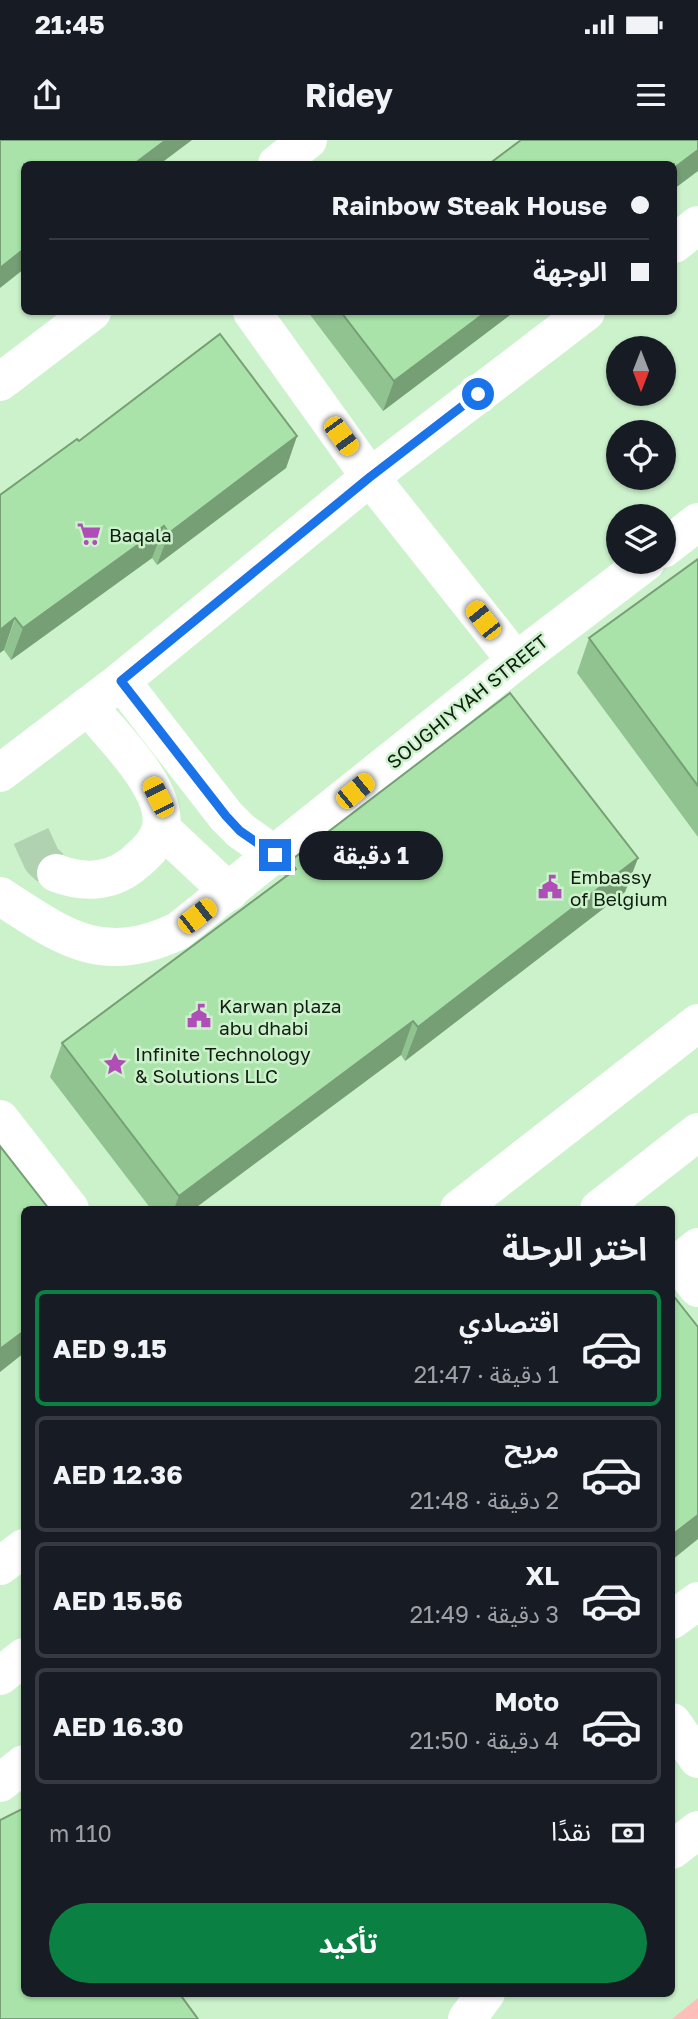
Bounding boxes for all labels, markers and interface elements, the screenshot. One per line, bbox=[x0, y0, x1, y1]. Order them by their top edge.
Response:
text: 21:45 bbox=[35, 9, 105, 40]
icon: share bbox=[28, 76, 66, 114]
text: Ridey bbox=[305, 76, 393, 114]
icon: menu bbox=[632, 76, 670, 114]
text: Rainbow Steak House bbox=[332, 190, 607, 221]
text: الوجهة bbox=[533, 256, 607, 287]
north arrow bbox=[606, 336, 676, 406]
map controls bbox=[606, 336, 676, 574]
route start bbox=[462, 378, 494, 410]
car bbox=[321, 413, 362, 459]
button: locate bbox=[606, 420, 676, 490]
button: layers bbox=[606, 504, 676, 574]
supermarket icon: Baqala bbox=[75, 520, 103, 548]
place label: Baqala bbox=[109, 523, 172, 546]
car bbox=[462, 597, 505, 643]
street label: SOUGHIYYAH STREET bbox=[382, 629, 552, 773]
car bbox=[333, 770, 378, 812]
car bbox=[140, 774, 177, 820]
callout: 1 دقيقة bbox=[300, 830, 443, 880]
route end bbox=[259, 839, 291, 871]
text: 1 دقيقة bbox=[333, 841, 409, 869]
place label: Embassy of Belgium bbox=[570, 865, 668, 910]
public building icon: Embassy of Belgium bbox=[536, 873, 564, 901]
car bbox=[174, 895, 221, 937]
place label: Karwan plaza abu dhabi bbox=[219, 994, 342, 1039]
public building icon: Karwan plaza abu dhabi bbox=[185, 1002, 213, 1030]
place label: Infinite Technology & Solutions LLC bbox=[135, 1042, 311, 1087]
place icon: Infinite Technology & Solutions LLC bbox=[101, 1050, 129, 1078]
text: اختر الرحلة bbox=[502, 1229, 647, 1267]
text: اقتصادي bbox=[459, 1307, 559, 1338]
icon: car bbox=[580, 1317, 643, 1380]
text: AED 9.15 bbox=[53, 1333, 167, 1364]
text: 1 دقيقة · 21:47 bbox=[414, 1360, 559, 1388]
text: مريح bbox=[504, 1433, 559, 1464]
icon: car bbox=[580, 1443, 643, 1506]
text: AED 12.36 bbox=[53, 1459, 183, 1490]
text: 2 دقيقة · 21:48 bbox=[410, 1486, 559, 1514]
text: XL bbox=[525, 1560, 559, 1591]
icon: car bbox=[580, 1569, 643, 1632]
text: AED 15.56 bbox=[53, 1585, 183, 1616]
text: 3 دقيقة · 21:49 bbox=[410, 1600, 559, 1628]
text: Moto bbox=[494, 1686, 559, 1717]
icon: car bbox=[580, 1695, 643, 1758]
text: AED 16.30 bbox=[53, 1711, 184, 1742]
text: 4 دقيقة · 21:50 bbox=[409, 1726, 559, 1754]
icon: cash bbox=[609, 1814, 647, 1852]
text: نقدًا bbox=[551, 1816, 591, 1847]
text: 110 m bbox=[49, 1819, 112, 1847]
button: تأكيد bbox=[49, 1903, 647, 1983]

